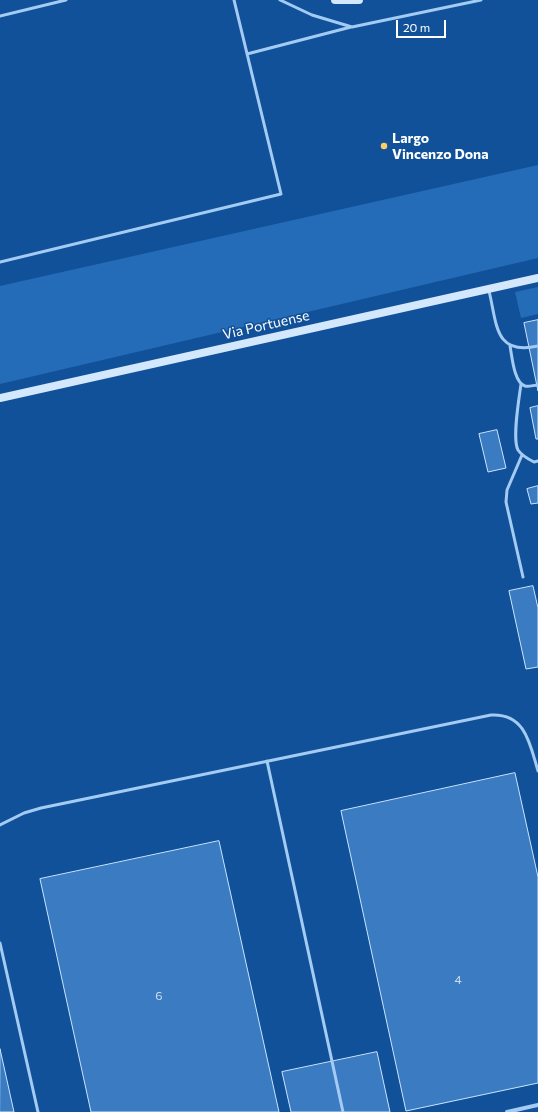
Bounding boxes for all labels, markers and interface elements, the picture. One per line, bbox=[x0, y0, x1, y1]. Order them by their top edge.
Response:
scale bar bbox=[398, 12, 448, 38]
text: 20 m bbox=[403, 20, 430, 34]
place label: Largo Vincenzo Dona bbox=[392, 130, 489, 162]
marker: Largo Vincenzo Dona bbox=[379, 141, 389, 151]
street label: Via Portuense bbox=[221, 307, 311, 343]
house number: 4 bbox=[454, 973, 462, 987]
house number: 6 bbox=[155, 989, 163, 1003]

